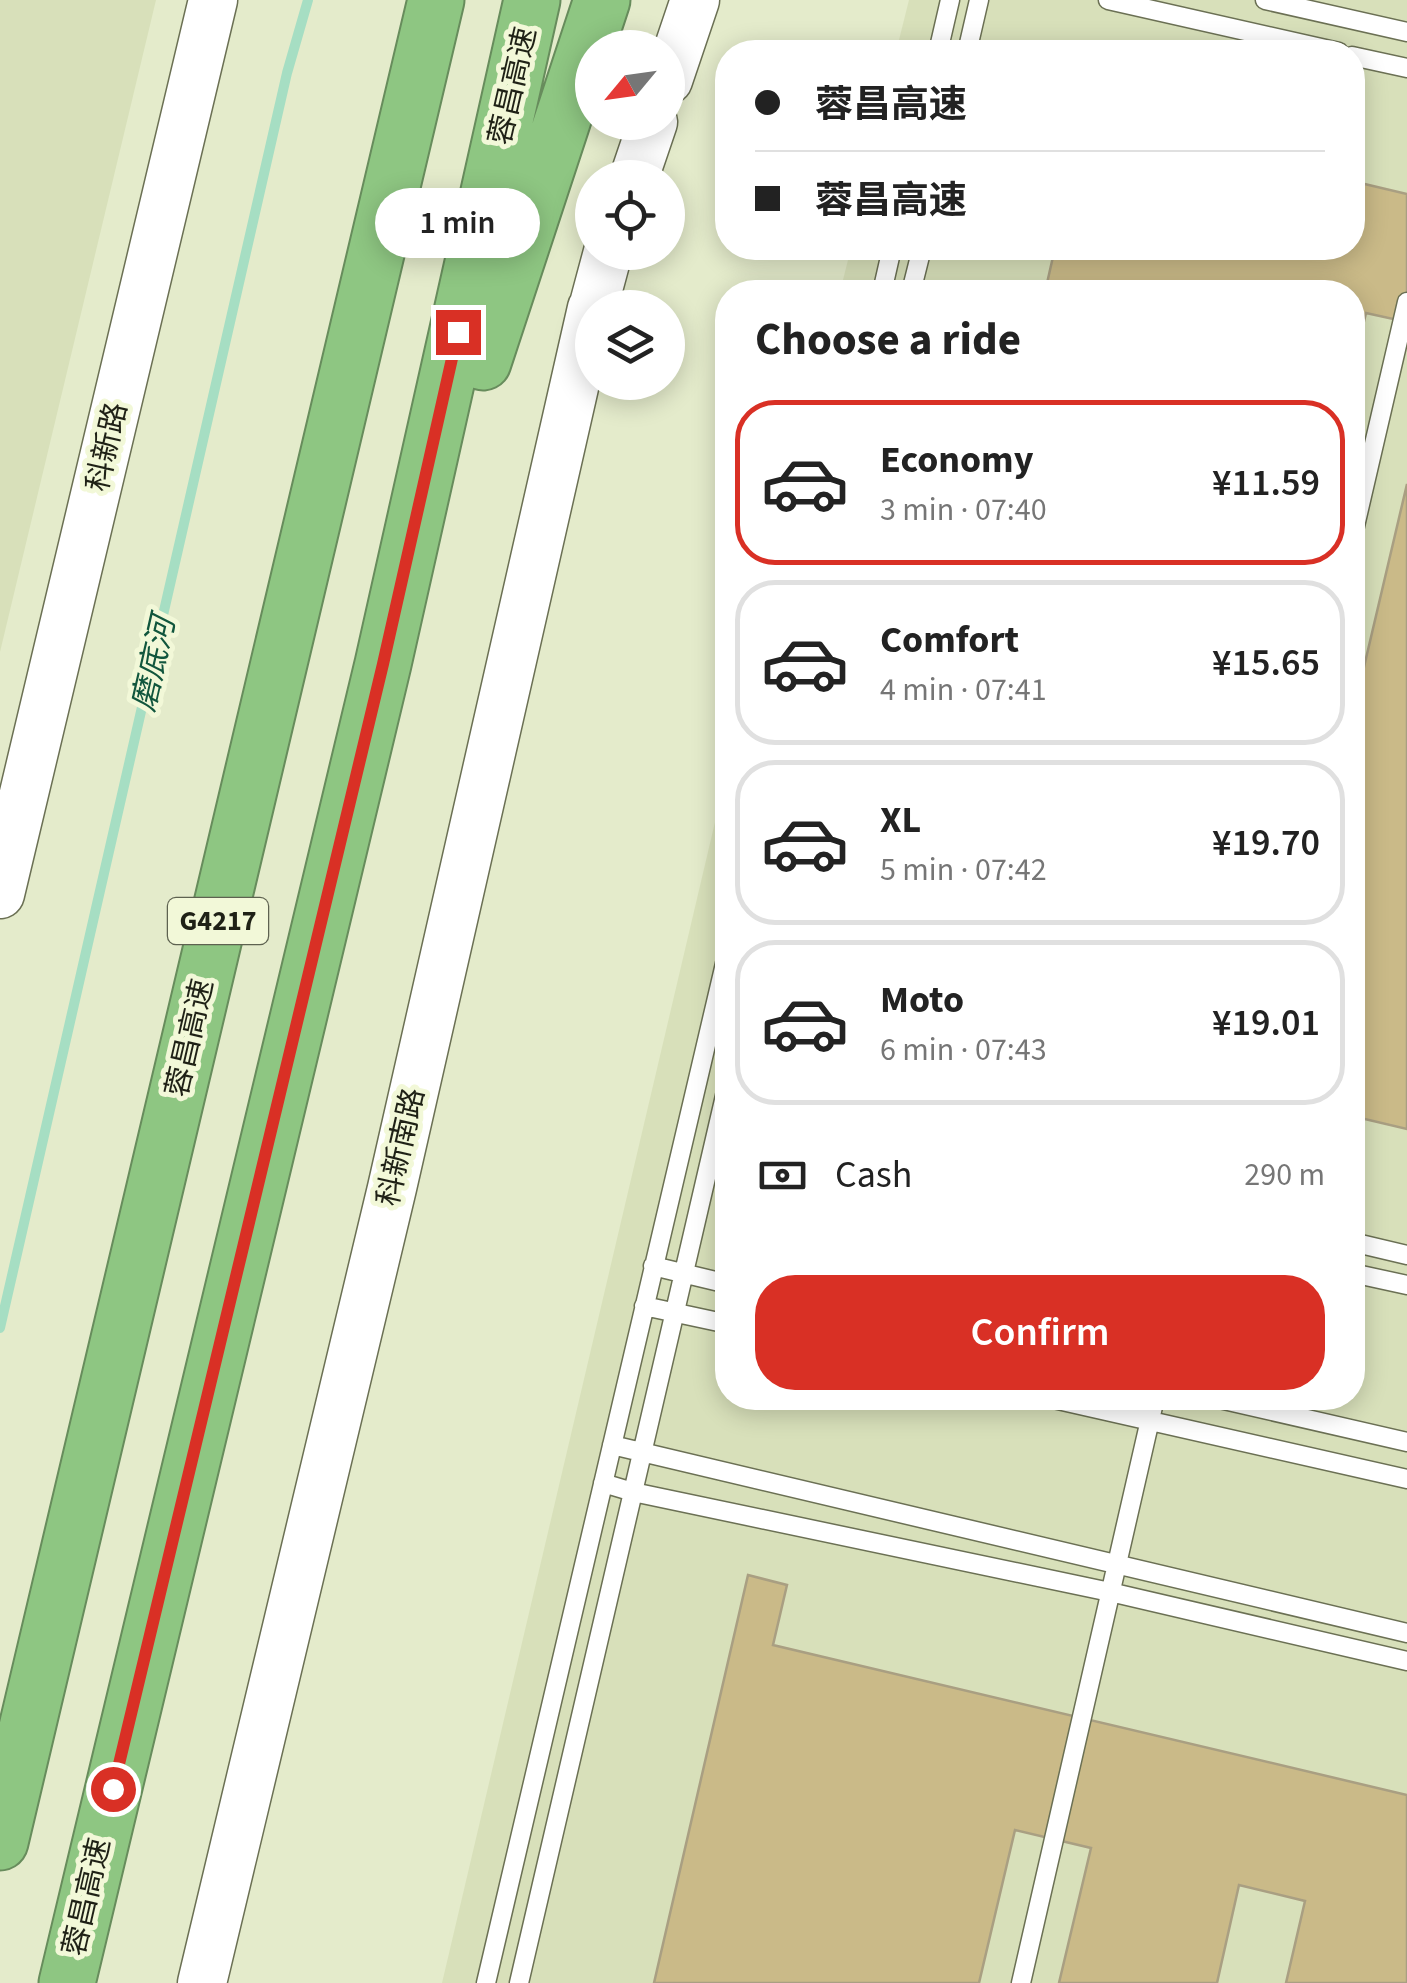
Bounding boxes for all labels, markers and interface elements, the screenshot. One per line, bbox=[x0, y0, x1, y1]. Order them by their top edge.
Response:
street label: 蓉昌高速 bbox=[479, 23, 547, 149]
north arrow bbox=[575, 30, 685, 140]
map controls bbox=[575, 30, 685, 400]
text: 蓉昌高速 bbox=[815, 78, 967, 132]
button: locate bbox=[575, 160, 685, 270]
text: 蓉昌高速 bbox=[815, 174, 967, 228]
callout: 1 min bbox=[376, 187, 540, 257]
text: 1 min bbox=[419, 200, 496, 246]
button: layers bbox=[575, 290, 685, 400]
text: Choose a ride bbox=[755, 308, 1021, 372]
route end bbox=[436, 310, 481, 355]
street label: 科新路 bbox=[76, 398, 138, 496]
text: Economy bbox=[880, 433, 1033, 487]
icon: car bbox=[760, 438, 850, 528]
text: ¥11.59 bbox=[1212, 456, 1320, 510]
text: 3 min · 07:40 bbox=[880, 487, 1047, 533]
water label: 磨底河 bbox=[121, 606, 189, 716]
text: Comfort bbox=[880, 613, 1019, 667]
icon: car bbox=[760, 618, 850, 708]
text: ¥15.65 bbox=[1212, 636, 1320, 690]
text: 4 min · 07:41 bbox=[880, 667, 1047, 713]
text: XL bbox=[880, 793, 921, 847]
icon: car bbox=[760, 798, 850, 888]
text: ¥19.70 bbox=[1212, 816, 1320, 870]
text: 5 min · 07:42 bbox=[880, 847, 1047, 893]
road number: G4217 bbox=[168, 898, 268, 944]
text: Moto bbox=[880, 973, 964, 1027]
street label: 蓉昌高速 bbox=[156, 975, 224, 1101]
icon: car bbox=[760, 978, 850, 1068]
text: ¥19.01 bbox=[1212, 996, 1320, 1050]
text: 6 min · 07:43 bbox=[880, 1027, 1047, 1073]
street label: 科新南路 bbox=[367, 1084, 435, 1210]
icon: cash bbox=[755, 1148, 810, 1203]
text: Cash bbox=[835, 1148, 912, 1202]
text: 290 m bbox=[1244, 1152, 1325, 1198]
button: Confirm bbox=[755, 1275, 1325, 1390]
route start bbox=[91, 1767, 136, 1812]
street label: 蓉昌高速 bbox=[53, 1834, 121, 1960]

